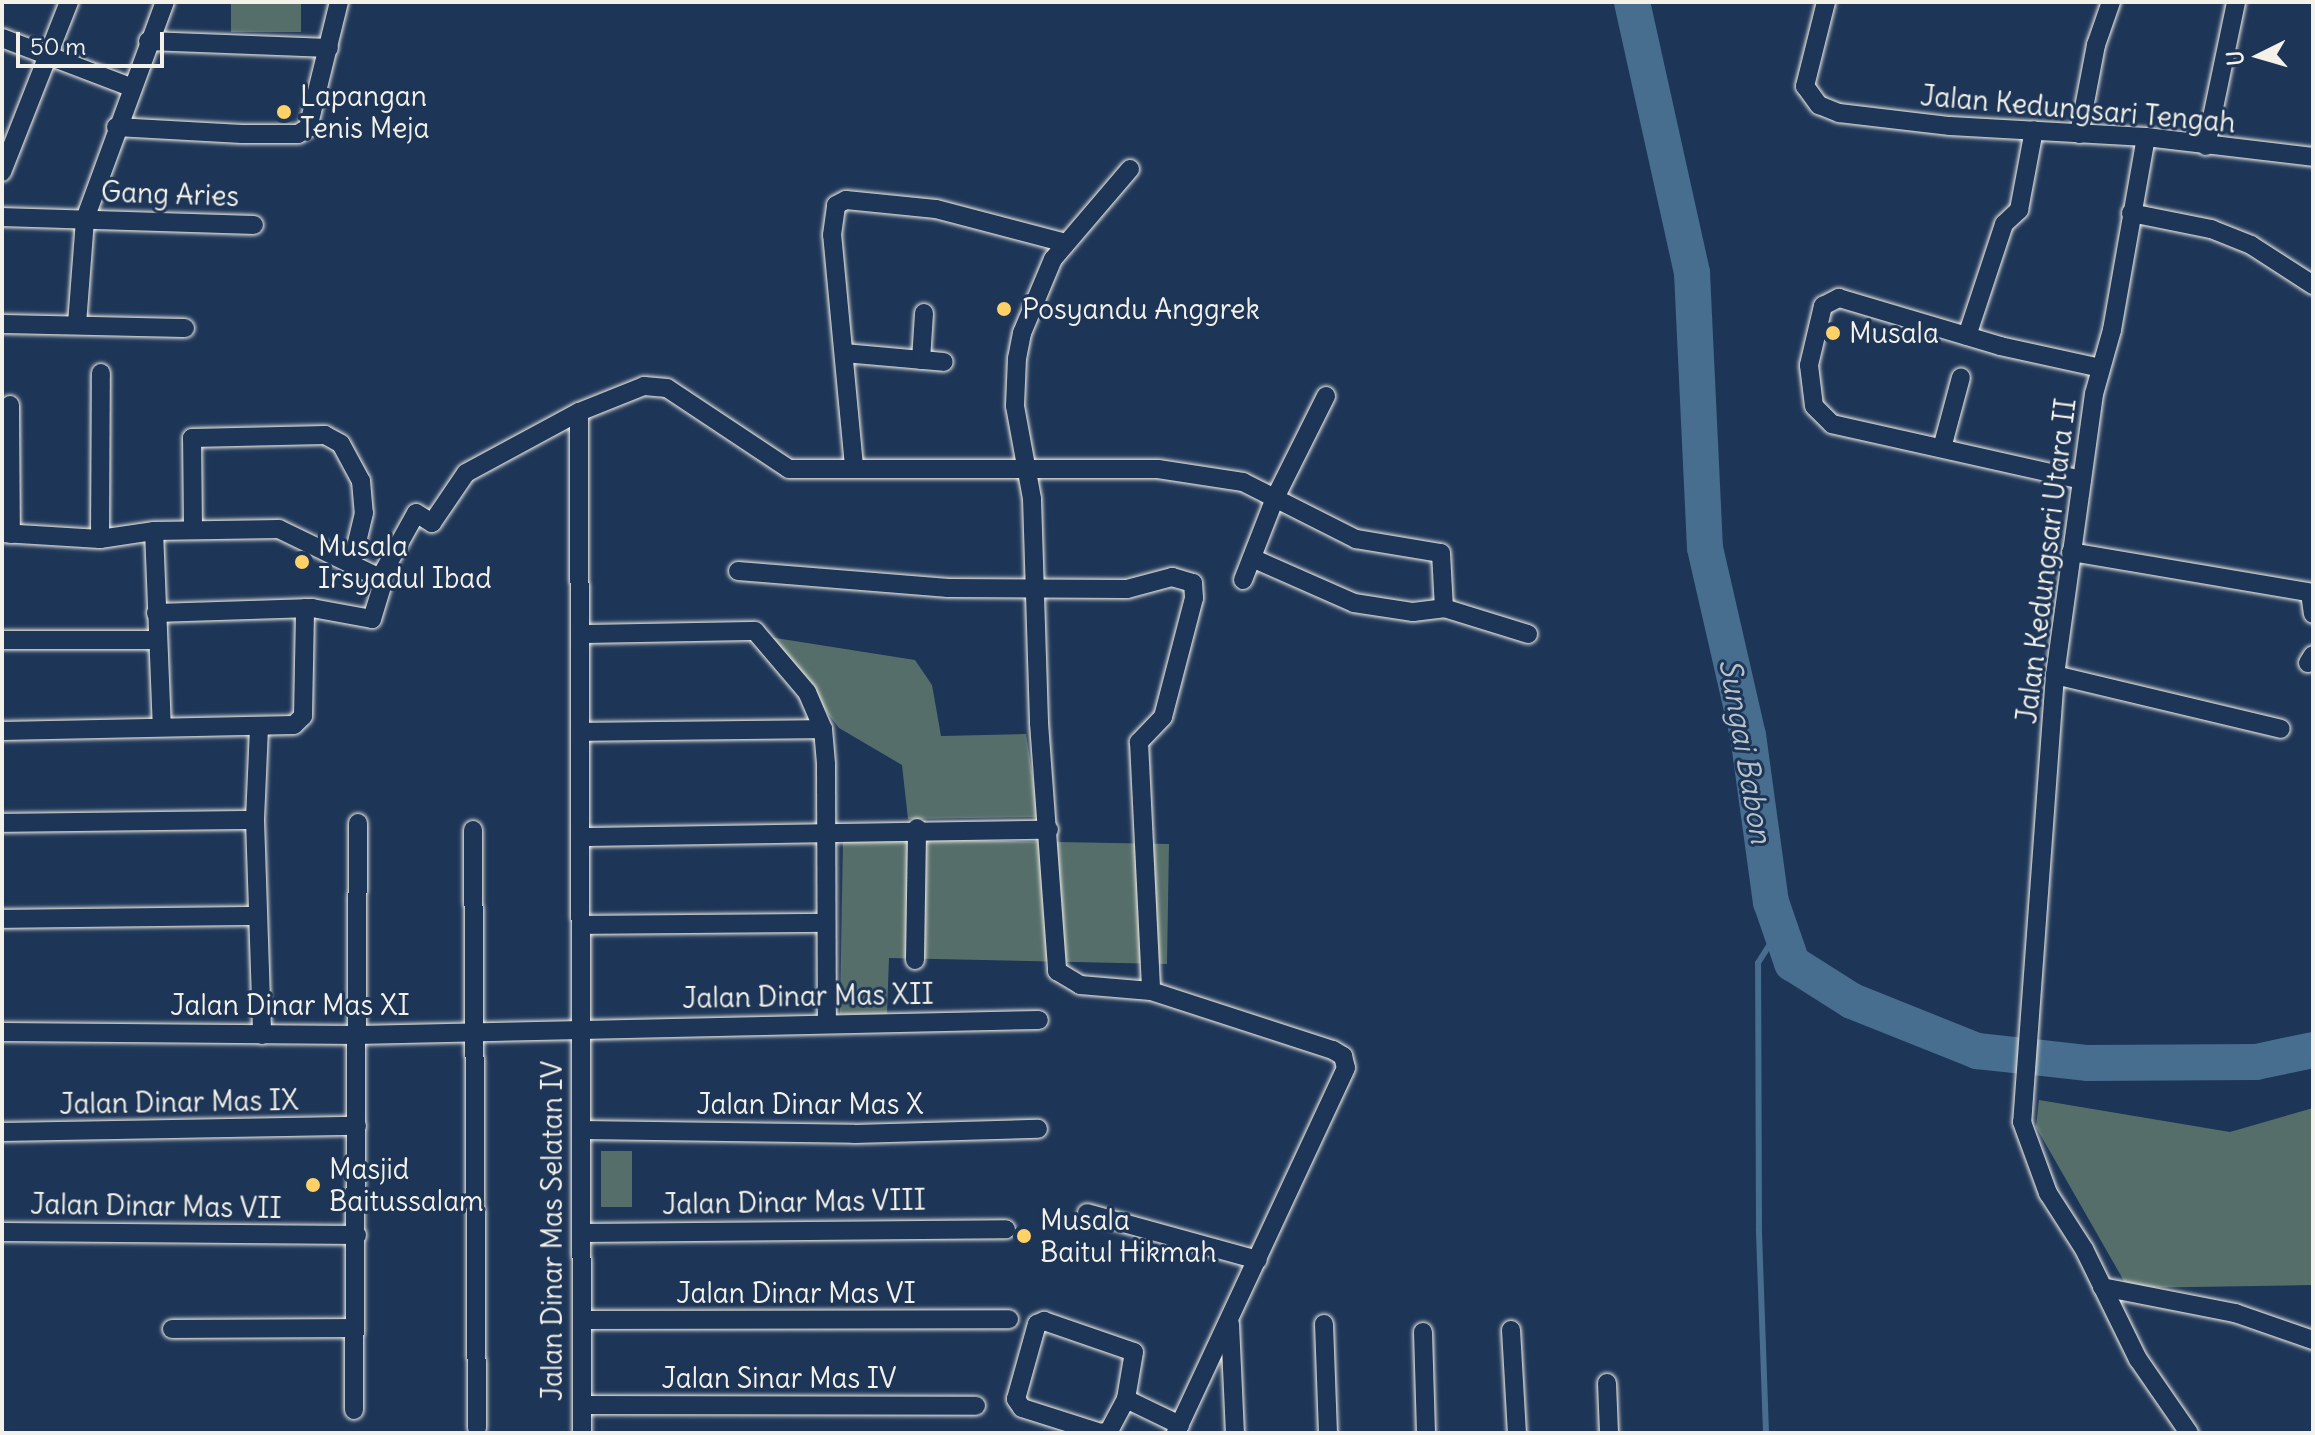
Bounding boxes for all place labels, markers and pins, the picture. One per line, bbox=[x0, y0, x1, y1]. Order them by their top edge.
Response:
place label: Lapangan Tenis Meja bbox=[300, 79, 429, 145]
marker: Lapangan Tenis Meja bbox=[275, 103, 293, 121]
place label: Posyandu Anggrek bbox=[1022, 292, 1260, 326]
marker: Posyandu Anggrek bbox=[993, 298, 1015, 320]
place label: Musala bbox=[1849, 316, 1939, 350]
marker: Musala bbox=[1824, 324, 1842, 342]
place label: Musala Irsyadul Ibad bbox=[318, 529, 492, 595]
marker: Musala Irsyadul Ibad bbox=[293, 553, 311, 571]
place label: Masjid Baitussalam bbox=[329, 1152, 484, 1218]
marker: Masjid Baitussalam bbox=[304, 1176, 322, 1194]
place label: Musala Baitul Hikmah bbox=[1040, 1203, 1217, 1269]
marker: Musala Baitul Hikmah bbox=[1015, 1227, 1033, 1245]

